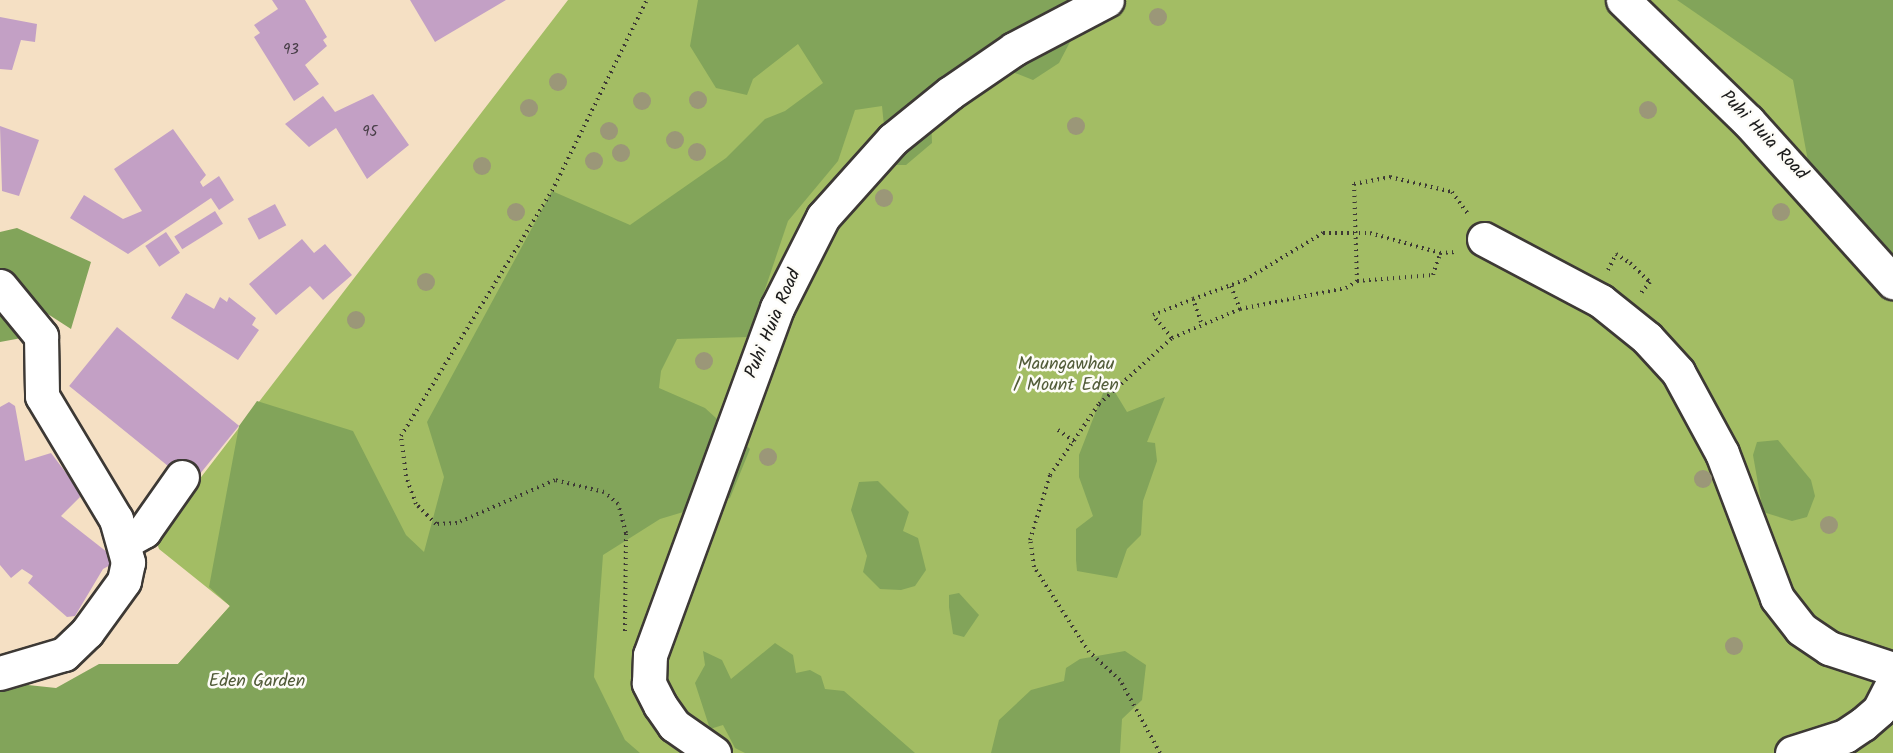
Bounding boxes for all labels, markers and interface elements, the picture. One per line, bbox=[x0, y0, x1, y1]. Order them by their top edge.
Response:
house number: 93 bbox=[283, 42, 299, 60]
street label: Puhi Huia Road bbox=[1715, 87, 1811, 185]
house number: 95 bbox=[362, 124, 378, 142]
street label: Puhi Huia Road bbox=[741, 266, 807, 382]
park label: Maungawhau / Mount Eden bbox=[1013, 355, 1119, 398]
park label: Eden Garden bbox=[209, 671, 305, 693]

